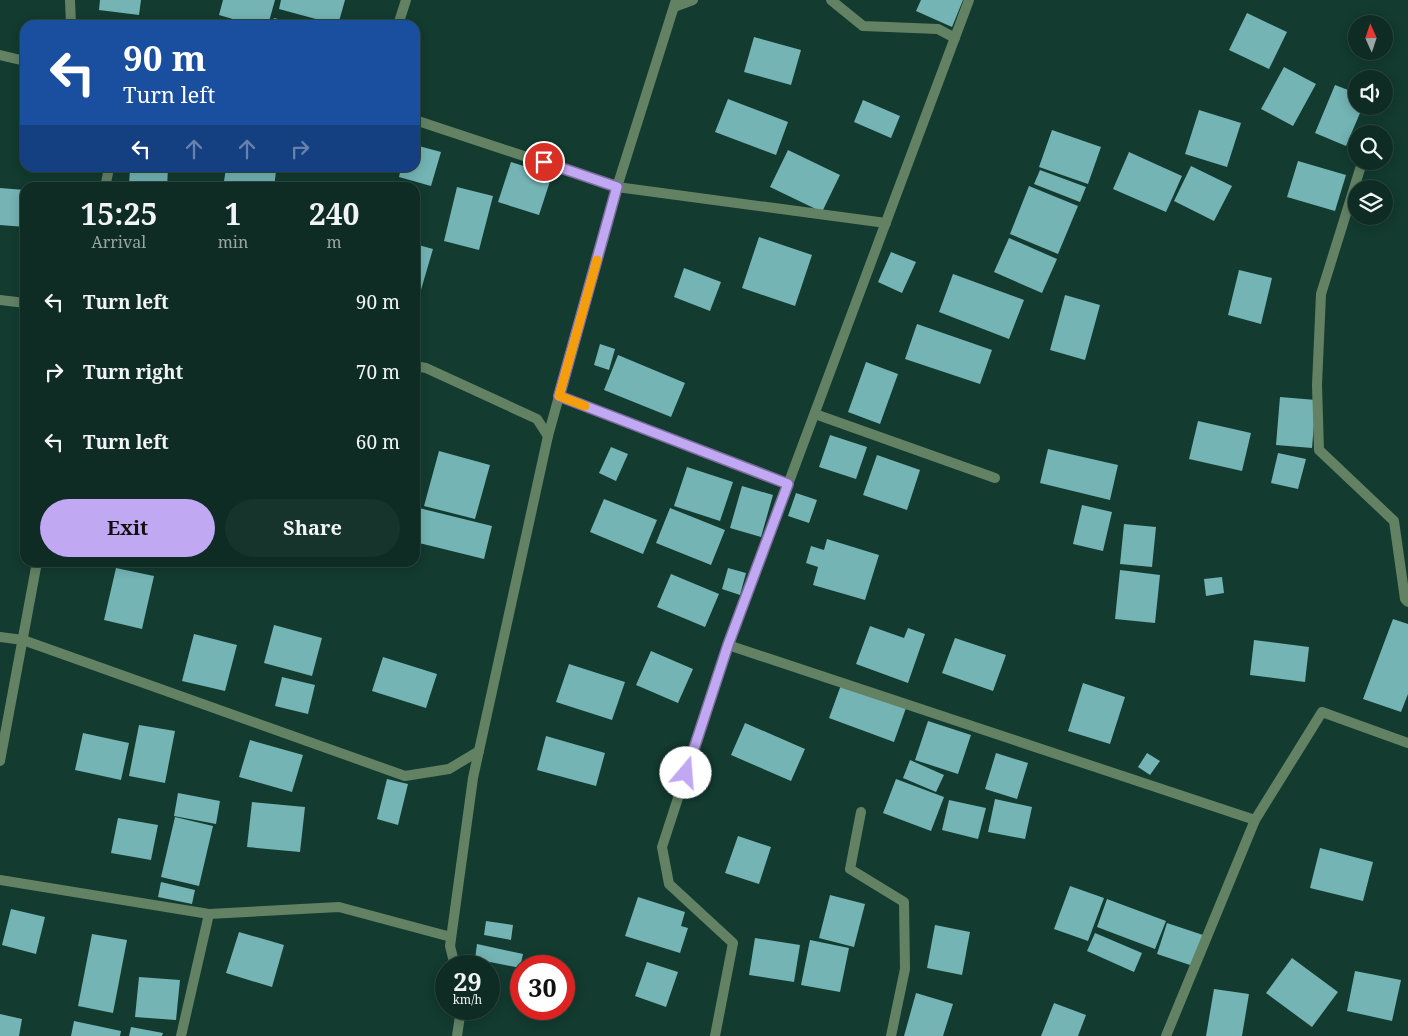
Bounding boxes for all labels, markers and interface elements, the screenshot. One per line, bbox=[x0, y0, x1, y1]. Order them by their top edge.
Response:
north arrow bbox=[1348, 15, 1392, 60]
map controls bbox=[1348, 15, 1393, 225]
text: 90 m bbox=[123, 34, 206, 81]
icon: left bbox=[40, 40, 105, 105]
button: sound bbox=[1348, 70, 1393, 115]
text: Turn left bbox=[123, 79, 215, 109]
button: search bbox=[1348, 125, 1393, 170]
icon: left bbox=[127, 135, 155, 163]
icon: ahead bbox=[180, 135, 208, 163]
icon: ahead bbox=[233, 135, 261, 163]
icon: right bbox=[286, 135, 314, 163]
pin bbox=[523, 141, 565, 183]
icon: arrive bbox=[530, 148, 558, 176]
button: layers bbox=[1348, 180, 1393, 225]
text: 15:25 bbox=[80, 193, 157, 234]
text: 1 bbox=[225, 193, 241, 234]
text: 240 bbox=[309, 193, 360, 234]
text: Arrival bbox=[92, 231, 146, 253]
text: min bbox=[218, 231, 248, 253]
text: m bbox=[327, 231, 342, 253]
icon: left bbox=[40, 288, 68, 316]
text: Turn left bbox=[83, 289, 169, 315]
text: 90 m bbox=[356, 289, 400, 315]
icon: right bbox=[40, 358, 68, 386]
text: Turn right bbox=[83, 359, 183, 385]
text: 70 m bbox=[356, 359, 400, 385]
icon: left bbox=[40, 428, 68, 456]
text: Turn left bbox=[83, 429, 169, 455]
text: 60 m bbox=[356, 429, 400, 455]
button: Exit bbox=[40, 499, 215, 557]
button: Share bbox=[225, 499, 400, 557]
position arrow bbox=[659, 746, 711, 798]
speed limit sign: 30 bbox=[510, 955, 575, 1020]
text: 29 bbox=[453, 964, 482, 998]
text: km/h bbox=[453, 991, 482, 1008]

